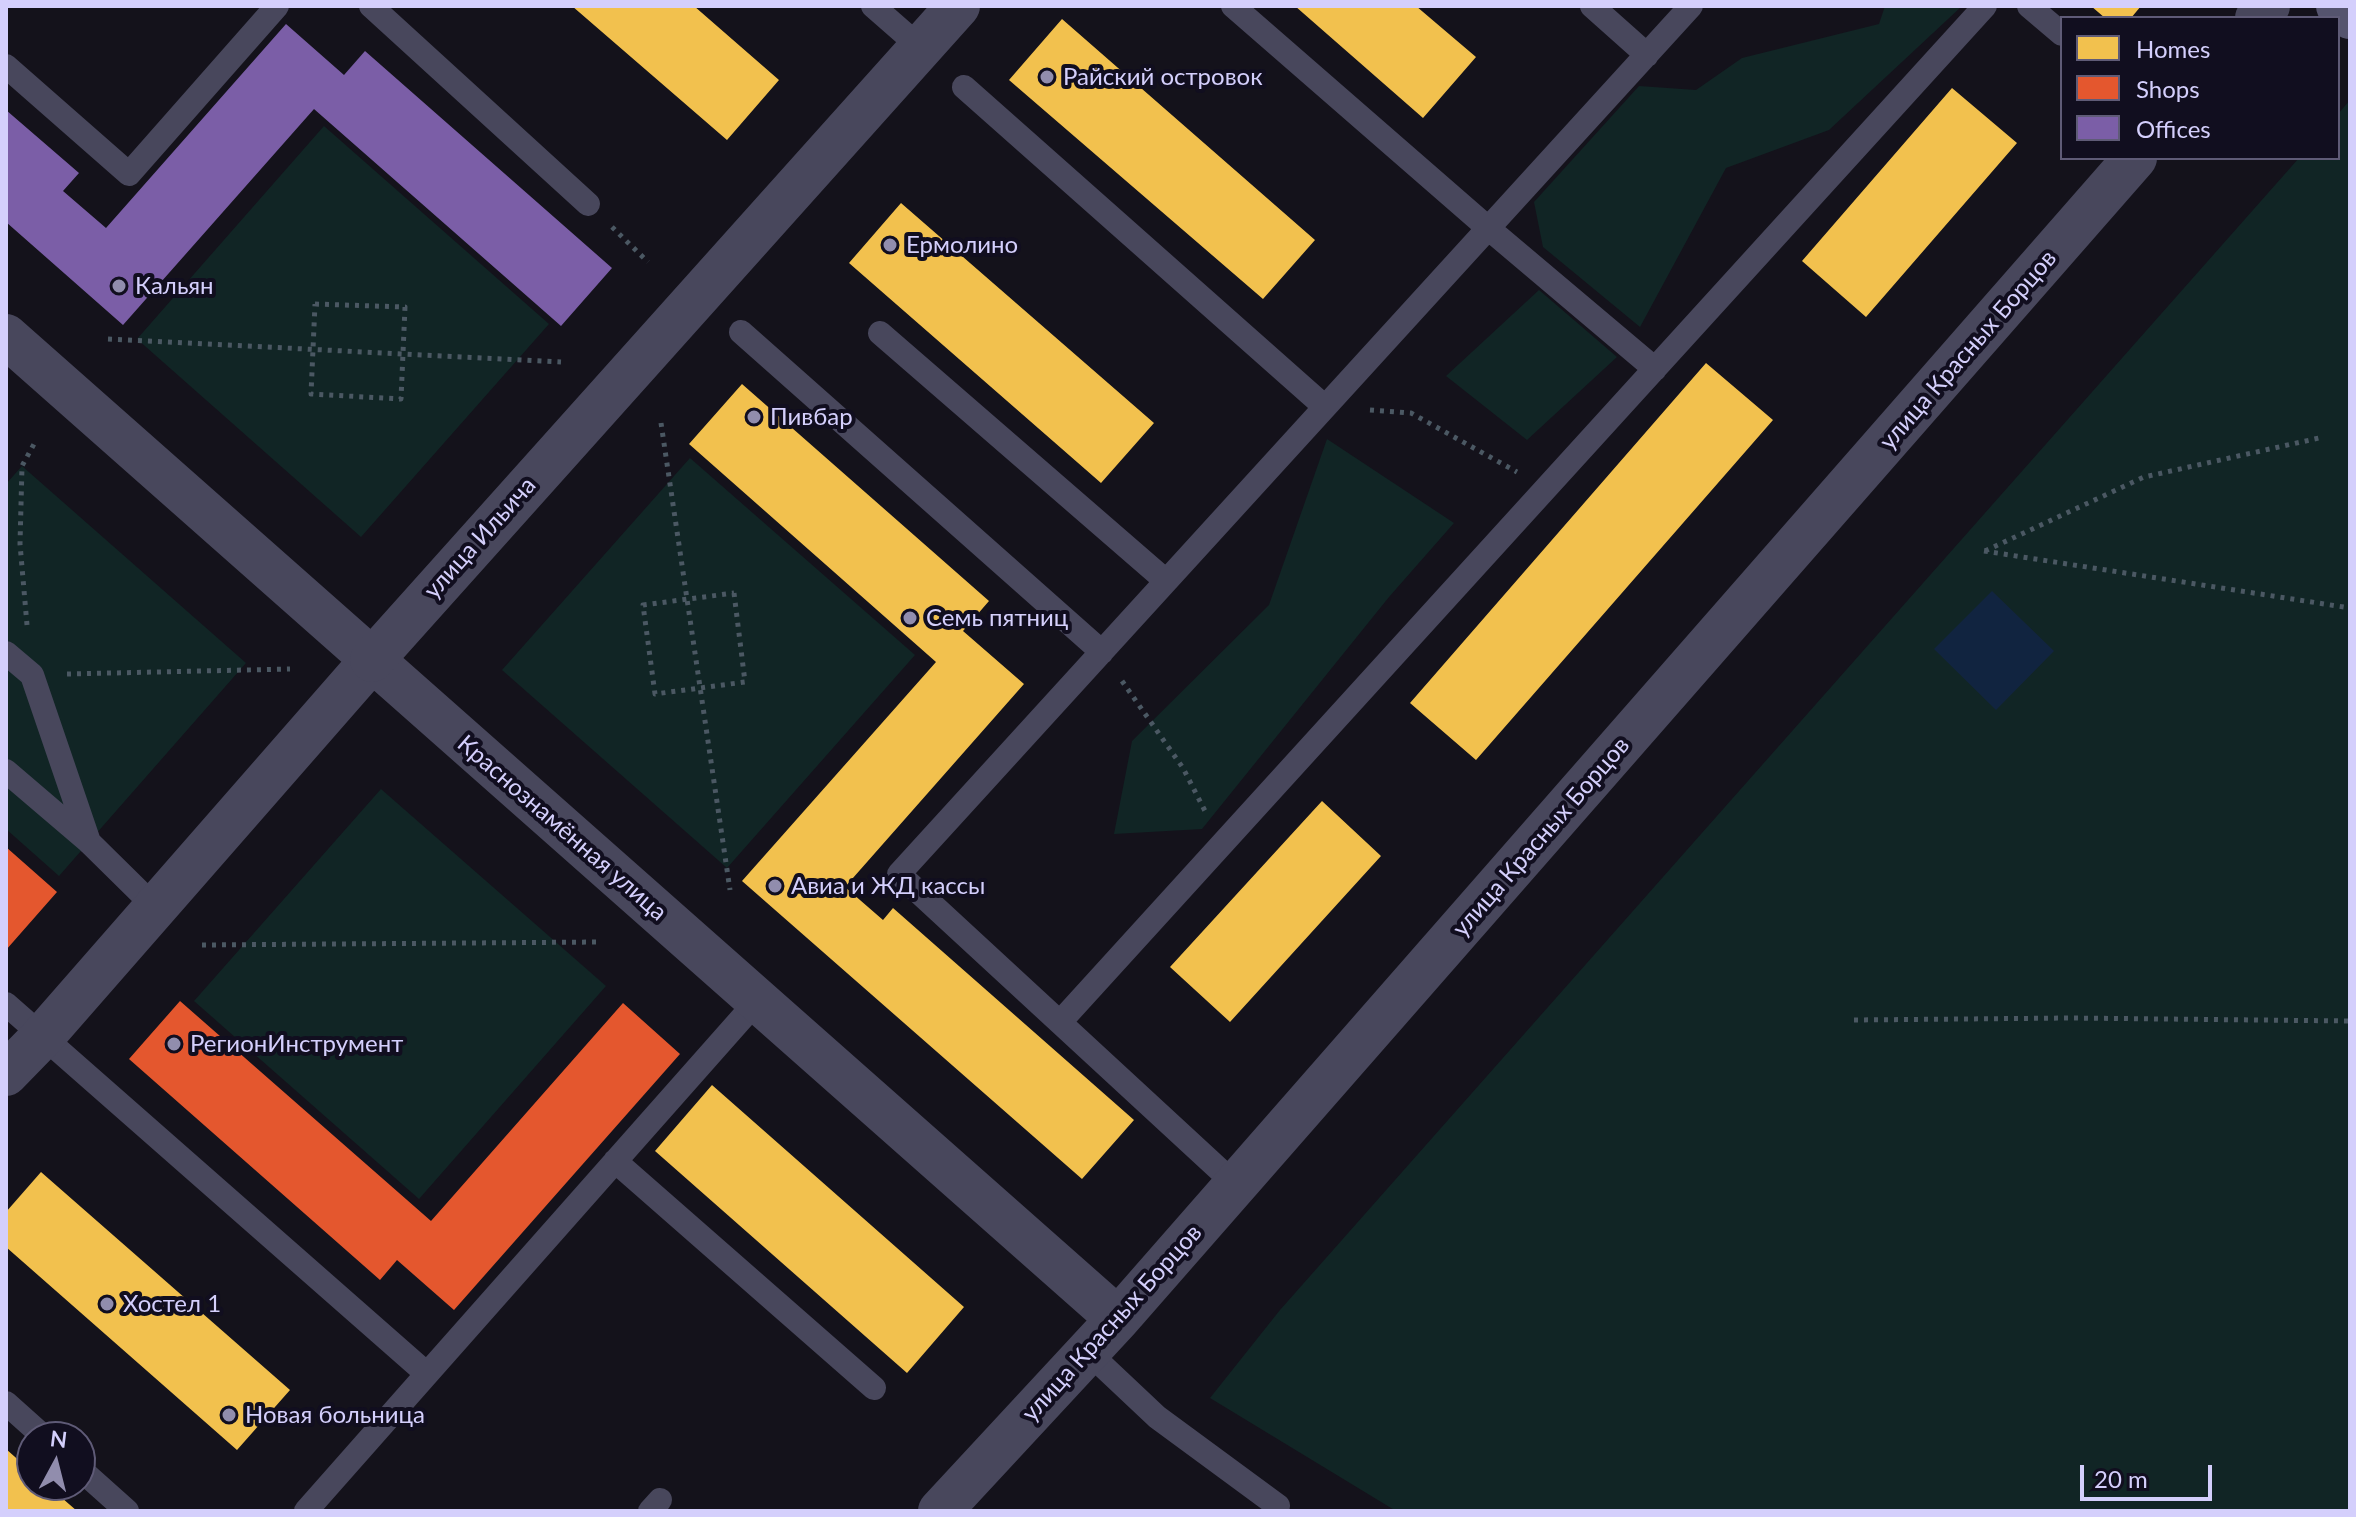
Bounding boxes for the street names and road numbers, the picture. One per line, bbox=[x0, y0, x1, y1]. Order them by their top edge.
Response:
street label: улица Красных Борцов bbox=[1873, 244, 2063, 456]
street label: улица Ильича bbox=[418, 471, 542, 605]
street label: Краснознамённая улица bbox=[451, 729, 673, 927]
street label: улица Красных Борцов bbox=[1446, 731, 1636, 943]
street label: улица Красных Борцов bbox=[1016, 1219, 1208, 1427]

